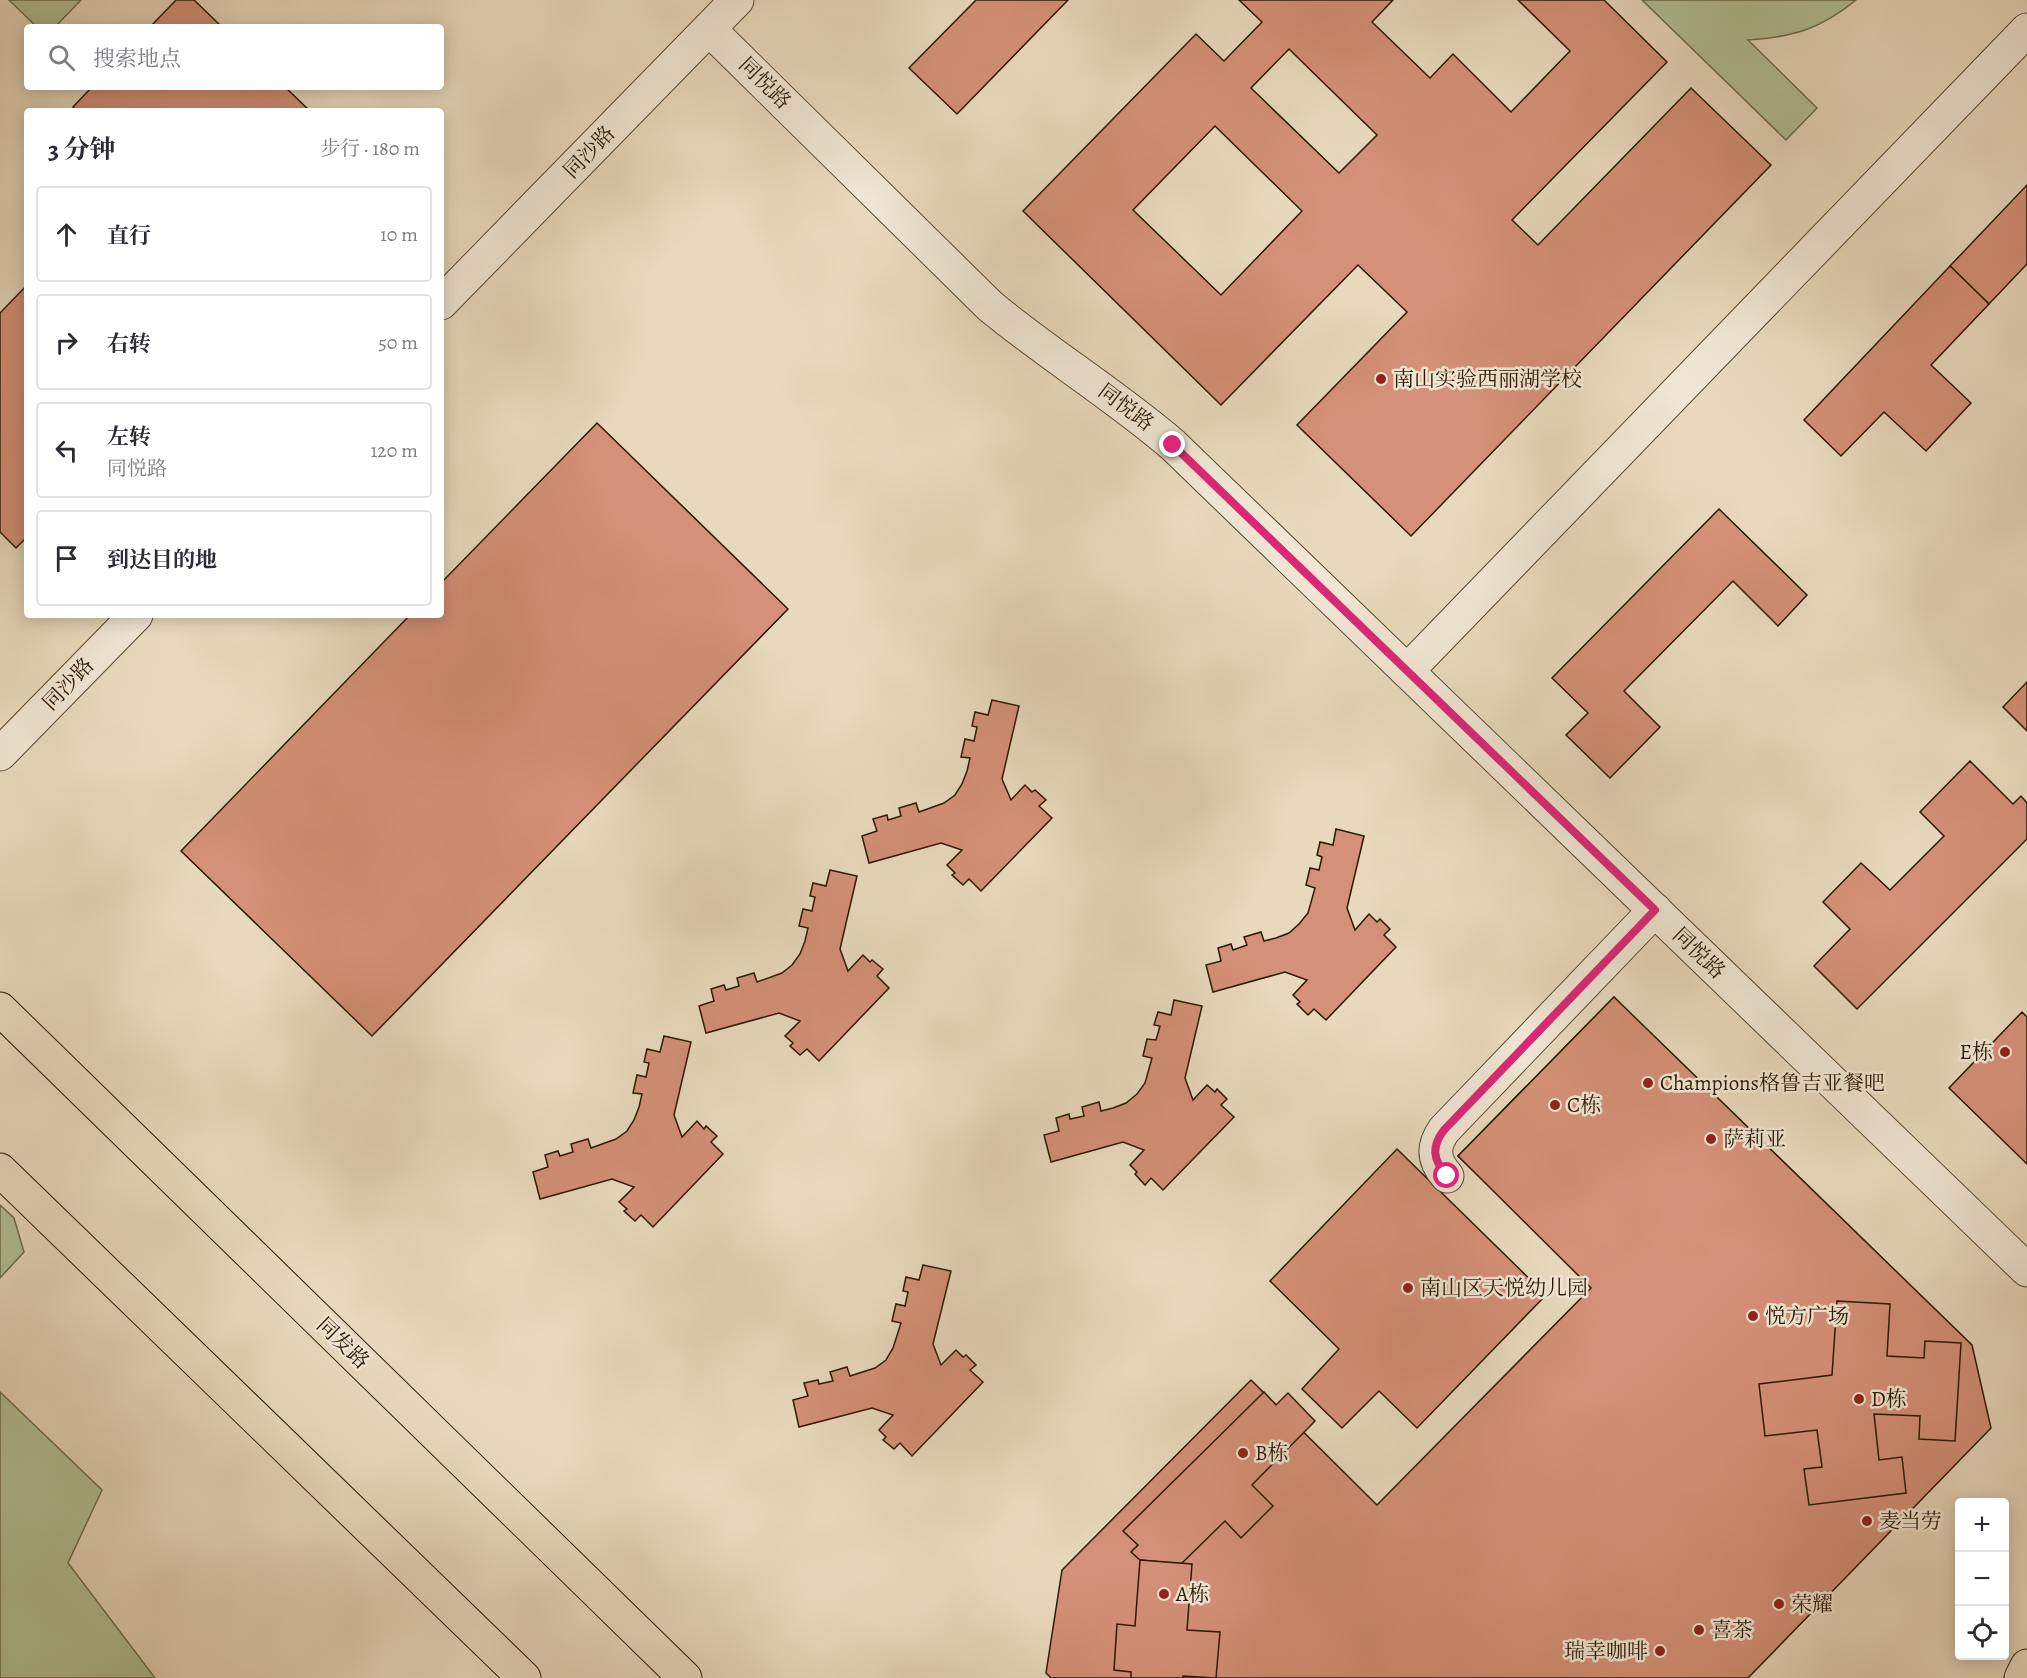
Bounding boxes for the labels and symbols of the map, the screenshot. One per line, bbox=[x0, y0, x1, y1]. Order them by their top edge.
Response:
street label: 同悦路 bbox=[733, 51, 797, 115]
street label: 同沙路 bbox=[557, 120, 621, 184]
place label: 南山实验西丽湖学校 bbox=[1393, 365, 1582, 393]
marker: 南山实验西丽湖学校 bbox=[1374, 372, 1388, 386]
street label: 同悦路 bbox=[1092, 377, 1160, 437]
route end bbox=[1159, 431, 1185, 457]
street label: 同沙路 bbox=[36, 652, 100, 716]
street label: 同悦路 bbox=[1667, 921, 1731, 985]
place label: E栋 bbox=[1960, 1038, 1993, 1066]
marker: E栋 bbox=[1998, 1045, 2012, 1059]
place label: Champions格鲁吉亚餐吧 bbox=[1660, 1069, 1885, 1097]
marker: Champions格鲁吉亚餐吧 bbox=[1641, 1076, 1655, 1090]
place label: C栋 bbox=[1567, 1091, 1601, 1119]
marker: C栋 bbox=[1548, 1098, 1562, 1112]
place label: 萨莉亚 bbox=[1723, 1125, 1786, 1153]
marker: 萨莉亚 bbox=[1704, 1132, 1718, 1146]
route start bbox=[1433, 1162, 1459, 1188]
place label: 南山区天悦幼儿园 bbox=[1420, 1274, 1588, 1302]
marker: 南山区天悦幼儿园 bbox=[1401, 1281, 1415, 1295]
place label: 悦方广场 bbox=[1765, 1302, 1849, 1330]
marker: 悦方广场 bbox=[1746, 1309, 1760, 1323]
street label: 同发路 bbox=[311, 1311, 375, 1375]
place label: D栋 bbox=[1871, 1385, 1907, 1413]
marker: D栋 bbox=[1852, 1392, 1866, 1406]
place label: B栋 bbox=[1255, 1439, 1289, 1467]
marker: B栋 bbox=[1236, 1446, 1250, 1460]
place label: 麦当劳 bbox=[1879, 1507, 1942, 1535]
marker: 麦当劳 bbox=[1860, 1514, 1874, 1528]
place label: A栋 bbox=[1175, 1580, 1209, 1608]
marker: A栋 bbox=[1157, 1587, 1171, 1601]
place label: 荣耀 bbox=[1791, 1590, 1833, 1618]
marker: 荣耀 bbox=[1772, 1597, 1786, 1611]
place label: 喜茶 bbox=[1711, 1616, 1753, 1644]
marker: 喜茶 bbox=[1692, 1623, 1706, 1637]
place label: 瑞幸咖啡 bbox=[1564, 1637, 1648, 1665]
marker: 瑞幸咖啡 bbox=[1653, 1644, 1667, 1658]

